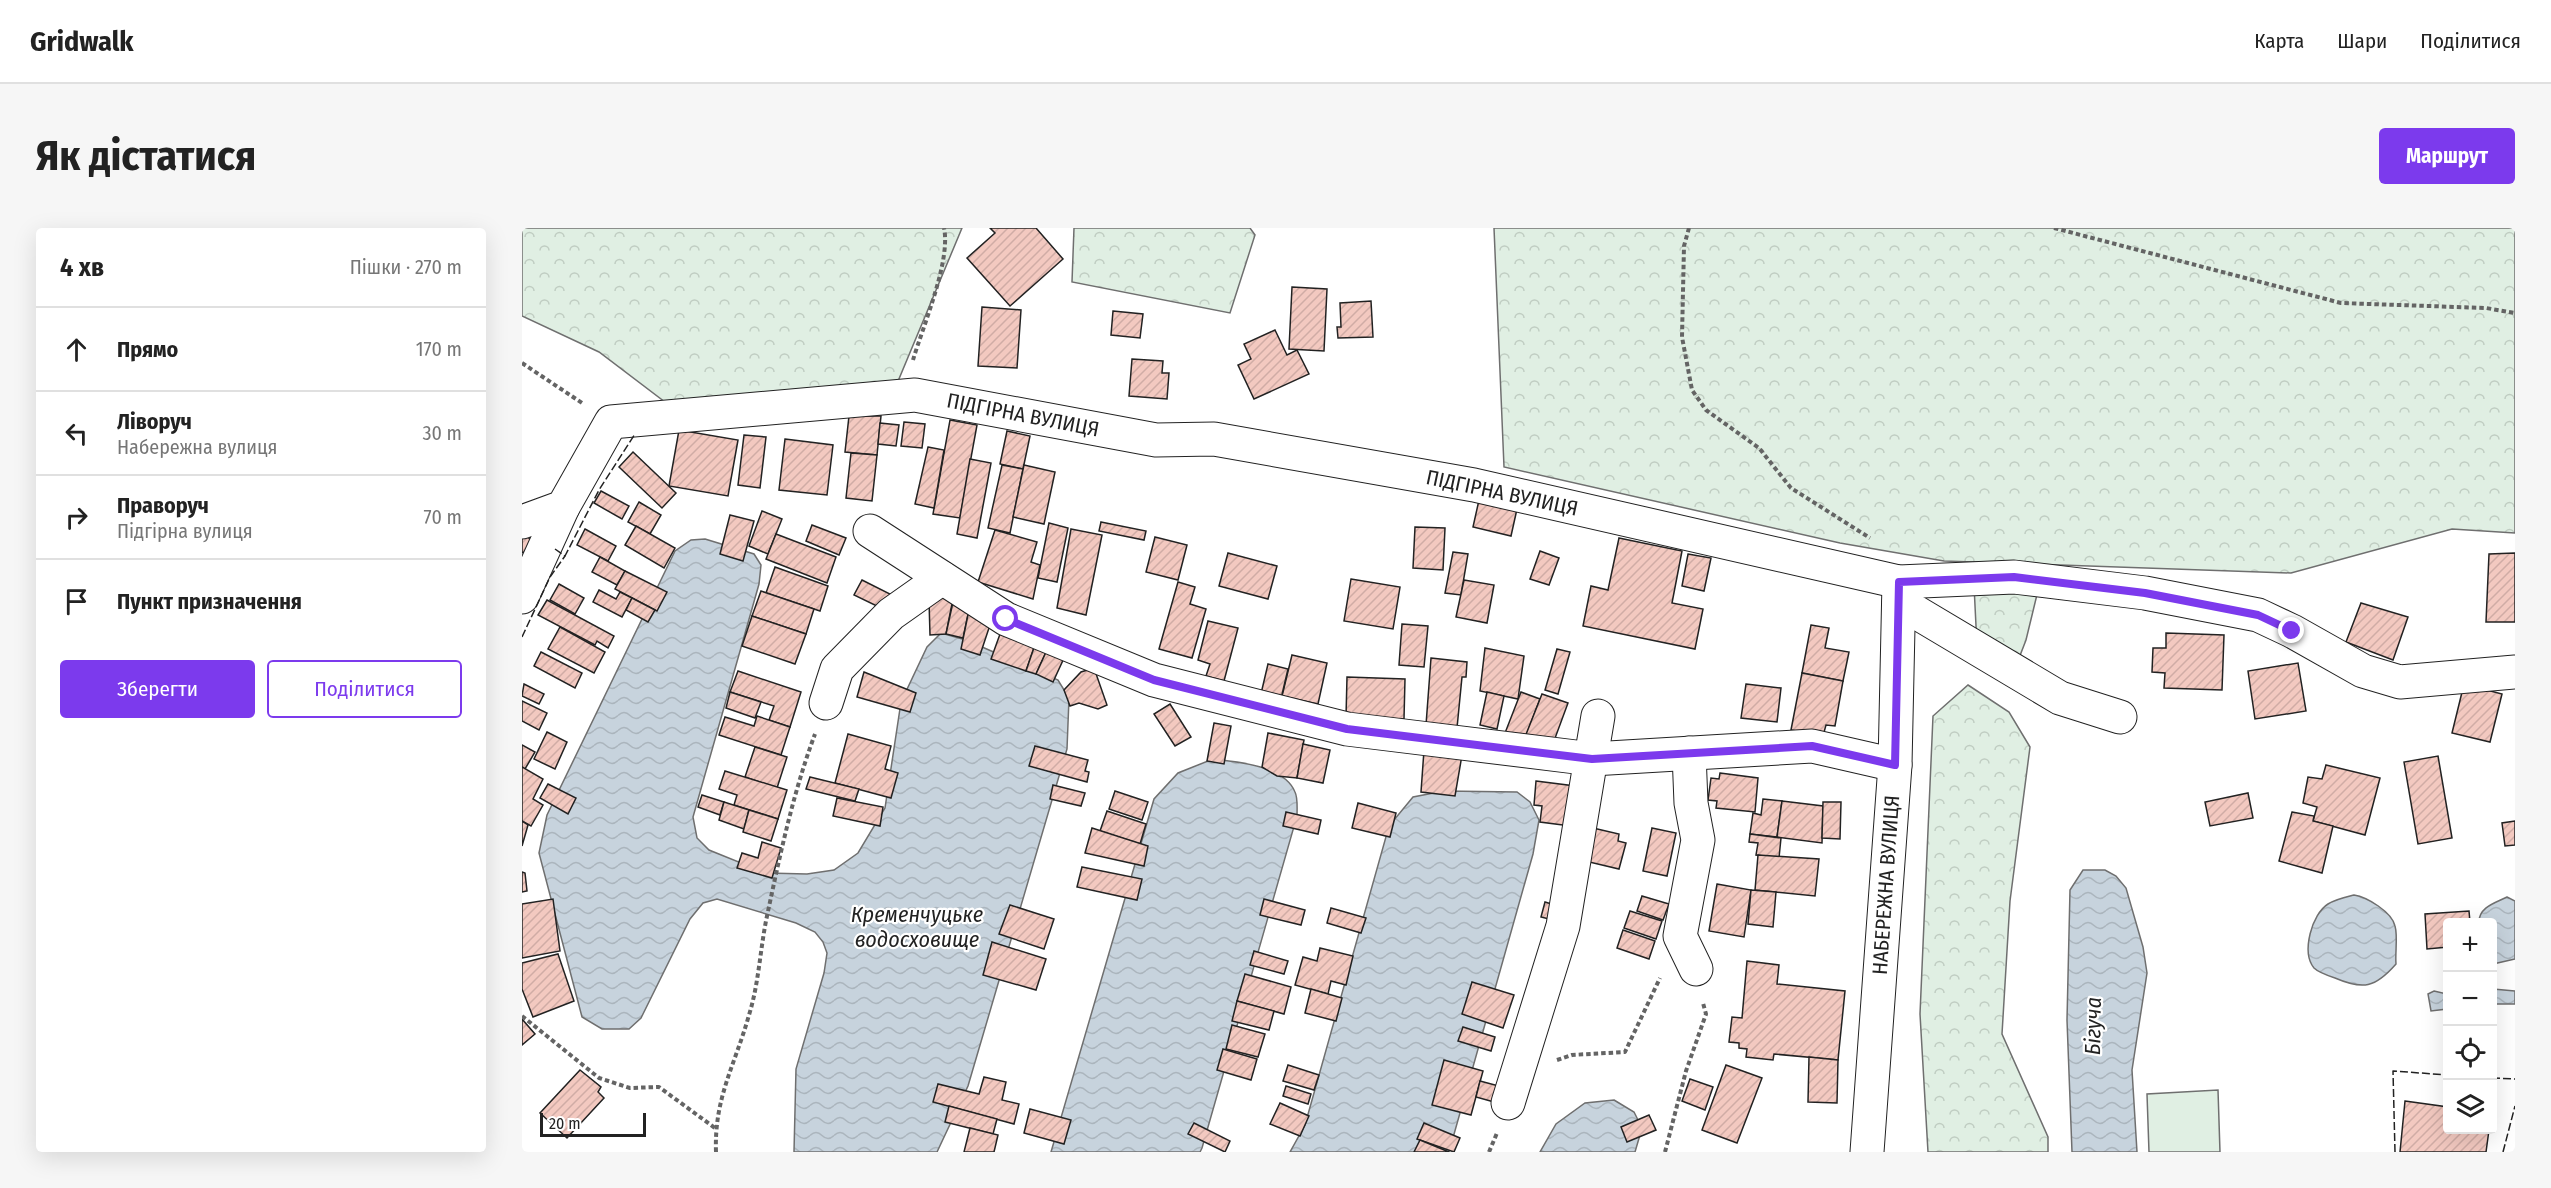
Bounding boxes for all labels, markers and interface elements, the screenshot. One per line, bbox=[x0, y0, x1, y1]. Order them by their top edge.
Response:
text: Gridwalk bbox=[30, 25, 134, 58]
text: Карта bbox=[2254, 28, 2304, 54]
text: Шари bbox=[2337, 28, 2387, 54]
text: Поділитися bbox=[2420, 28, 2521, 54]
button: Маршрут bbox=[2379, 128, 2515, 184]
text: Як дістатися bbox=[36, 131, 256, 181]
text: 4 хв bbox=[60, 252, 104, 283]
text: Пішки · 270 m bbox=[350, 255, 462, 279]
icon: ahead bbox=[60, 333, 93, 366]
text: Прямо bbox=[117, 336, 178, 363]
text: 170 m bbox=[416, 337, 462, 361]
street label: ПІДГІРНА ВУЛИЦЯ bbox=[945, 387, 1101, 443]
text: Ліворуч bbox=[117, 408, 192, 435]
icon: left bbox=[60, 417, 93, 450]
text: 30 m bbox=[422, 421, 462, 445]
text: Набережна вулиця bbox=[117, 435, 277, 459]
street label: ПІДГІРНА ВУЛИЦЯ bbox=[1424, 464, 1580, 522]
text: Праворуч bbox=[117, 492, 209, 519]
icon: right bbox=[60, 501, 93, 534]
text: 70 m bbox=[424, 505, 462, 529]
text: Підгірна вулиця bbox=[117, 519, 253, 543]
icon: arrive bbox=[60, 585, 93, 618]
text: Пункт призначення bbox=[117, 588, 302, 615]
route start bbox=[992, 605, 1018, 631]
route end bbox=[2278, 617, 2304, 643]
button: Зберегти bbox=[60, 660, 255, 718]
button: Поділитися bbox=[267, 660, 462, 718]
street label: НАБЕРЕЖНА ВУЛИЦЯ bbox=[1867, 794, 1905, 976]
water label: Кременчуцьке водосховище bbox=[851, 901, 983, 953]
map controls bbox=[2443, 918, 2497, 1134]
button: + bbox=[2443, 918, 2497, 972]
button: − bbox=[2443, 972, 2497, 1026]
water label: Бігуча bbox=[2079, 997, 2107, 1055]
button: locate bbox=[2443, 1026, 2497, 1080]
button: layers bbox=[2443, 1080, 2497, 1134]
scale bar bbox=[540, 1110, 646, 1138]
text: 20 m bbox=[549, 1114, 580, 1133]

